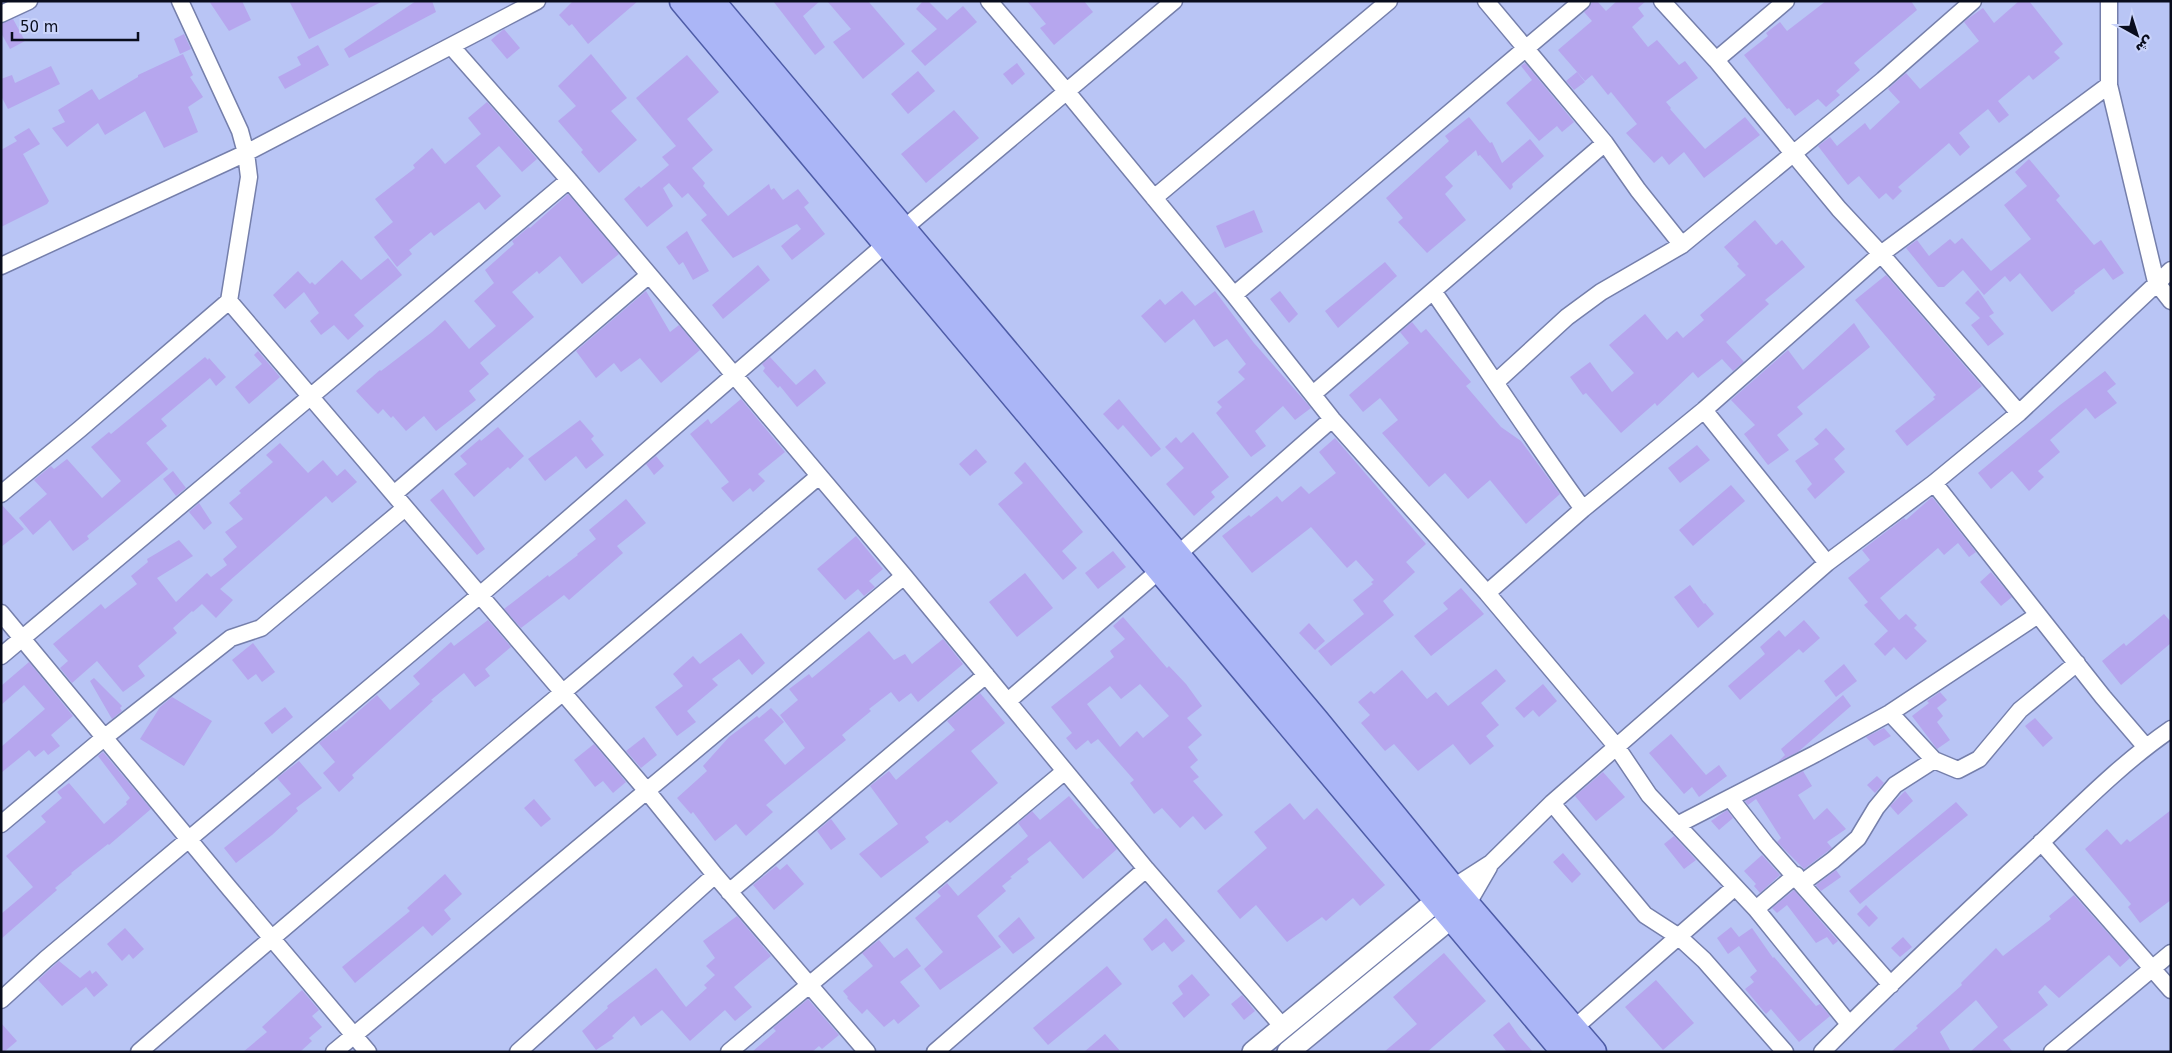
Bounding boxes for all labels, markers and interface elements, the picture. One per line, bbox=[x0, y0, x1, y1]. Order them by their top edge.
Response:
scale bar bbox=[12, 10, 139, 42]
north arrow bbox=[2112, 10, 2162, 60]
text: 50 m bbox=[20, 18, 58, 36]
text: ش bbox=[2133, 33, 2158, 57]

